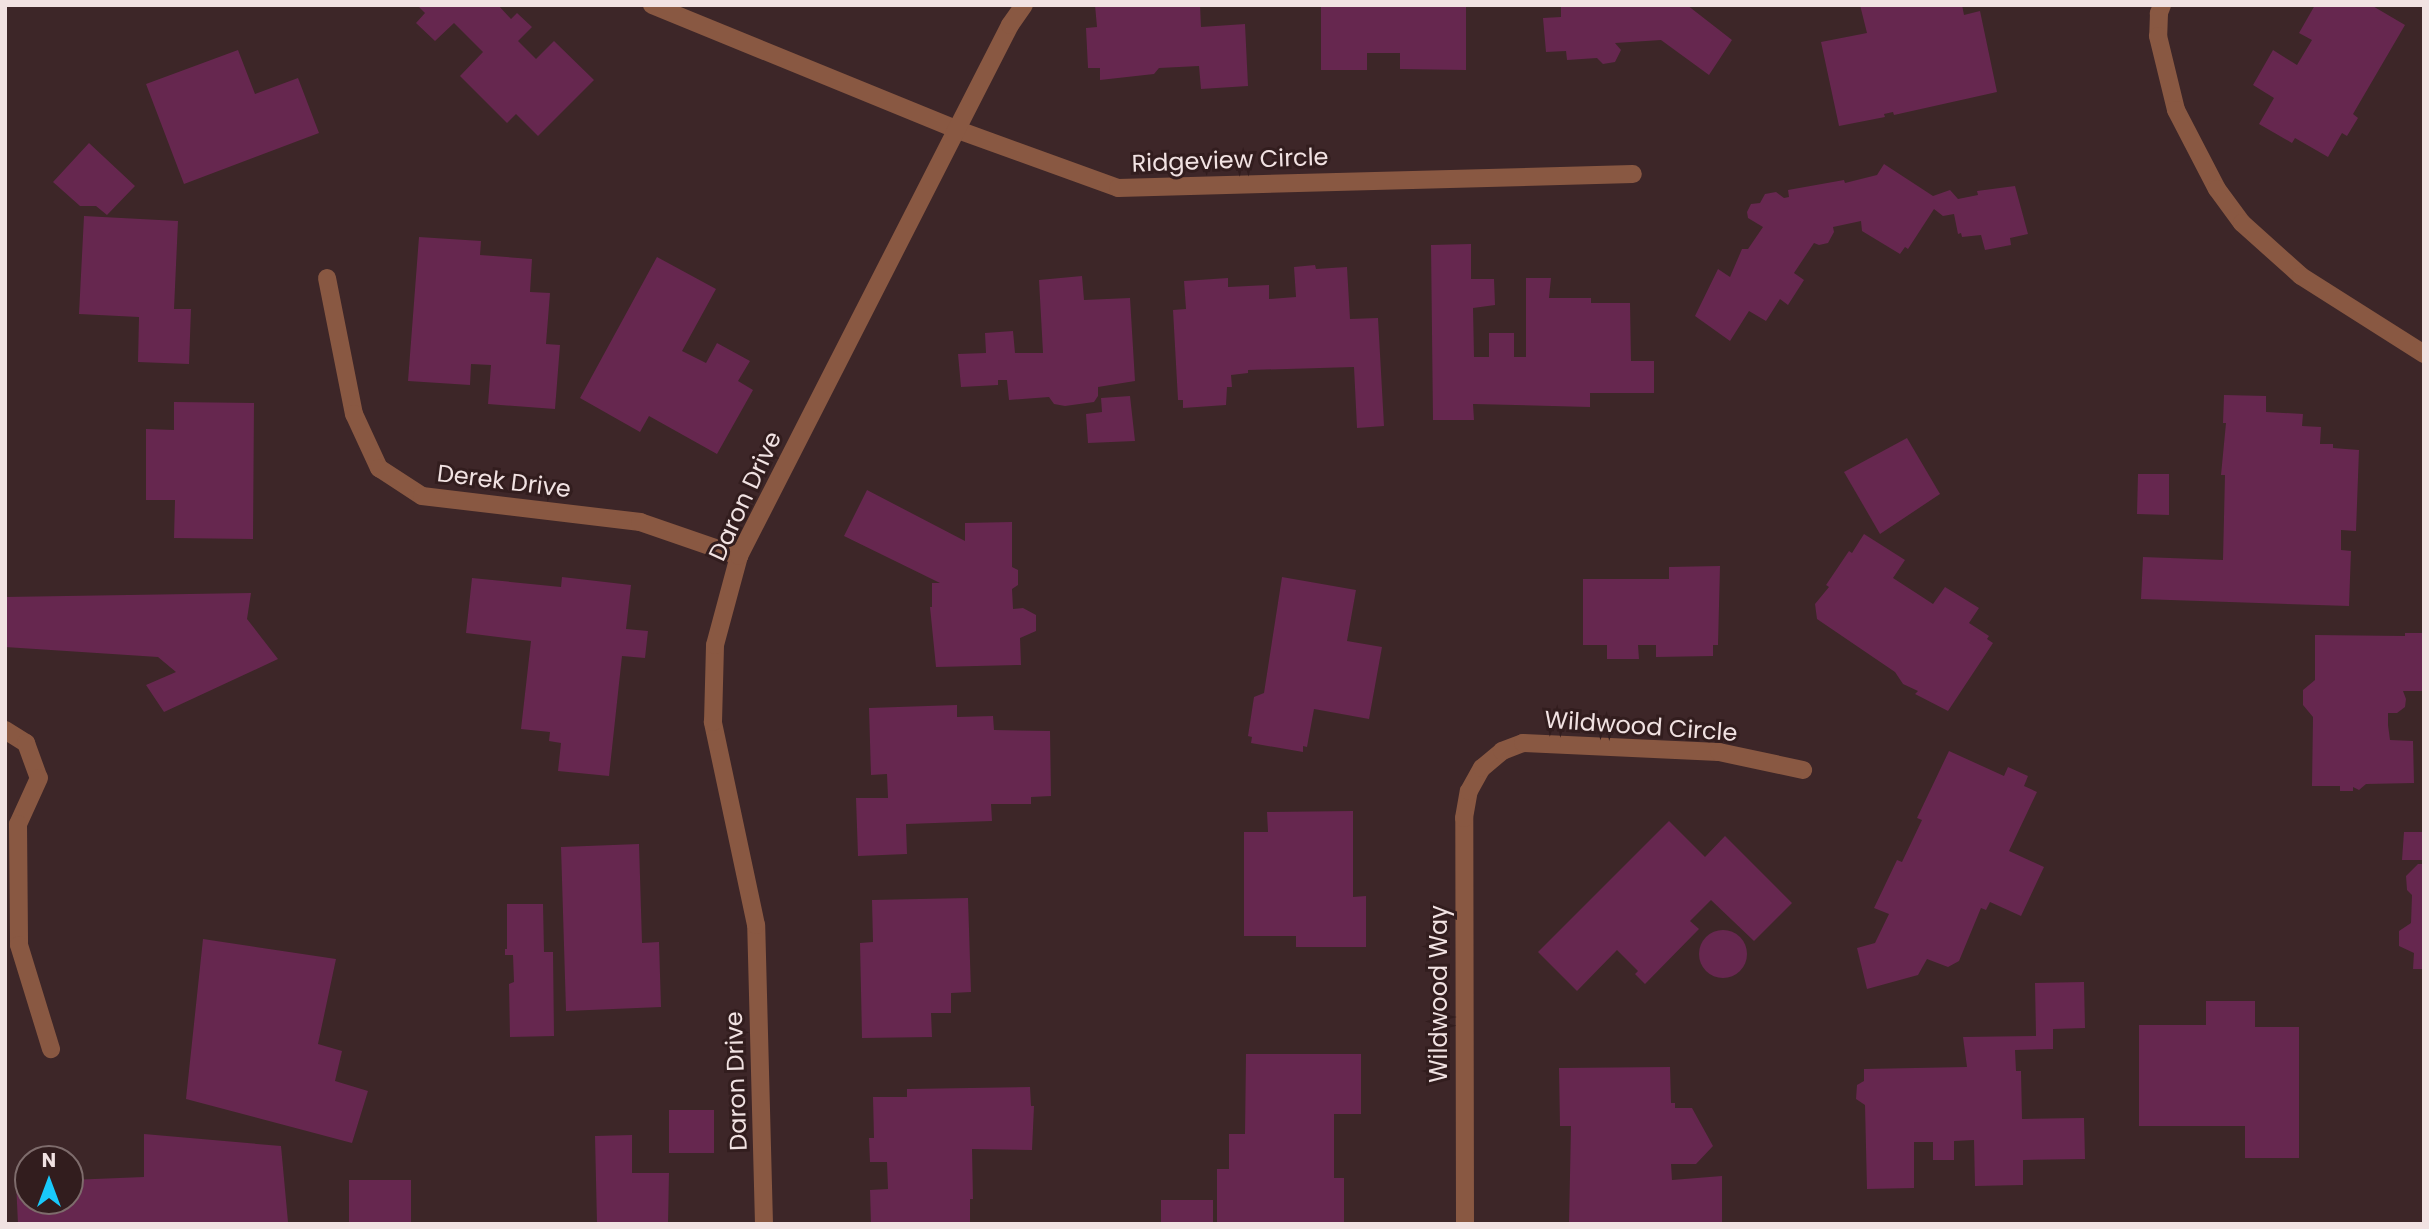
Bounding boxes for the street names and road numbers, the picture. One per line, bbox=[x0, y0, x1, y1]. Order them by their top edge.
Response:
street label: Ridgeview Circle bbox=[1131, 142, 1329, 178]
street label: Daron Drive bbox=[702, 427, 788, 565]
street label: Derek Drive bbox=[435, 459, 573, 503]
street label: Wildwood Circle bbox=[1544, 705, 1738, 747]
street label: Wildwood Way bbox=[1425, 905, 1453, 1083]
street label: Daron Drive bbox=[719, 1011, 753, 1151]

